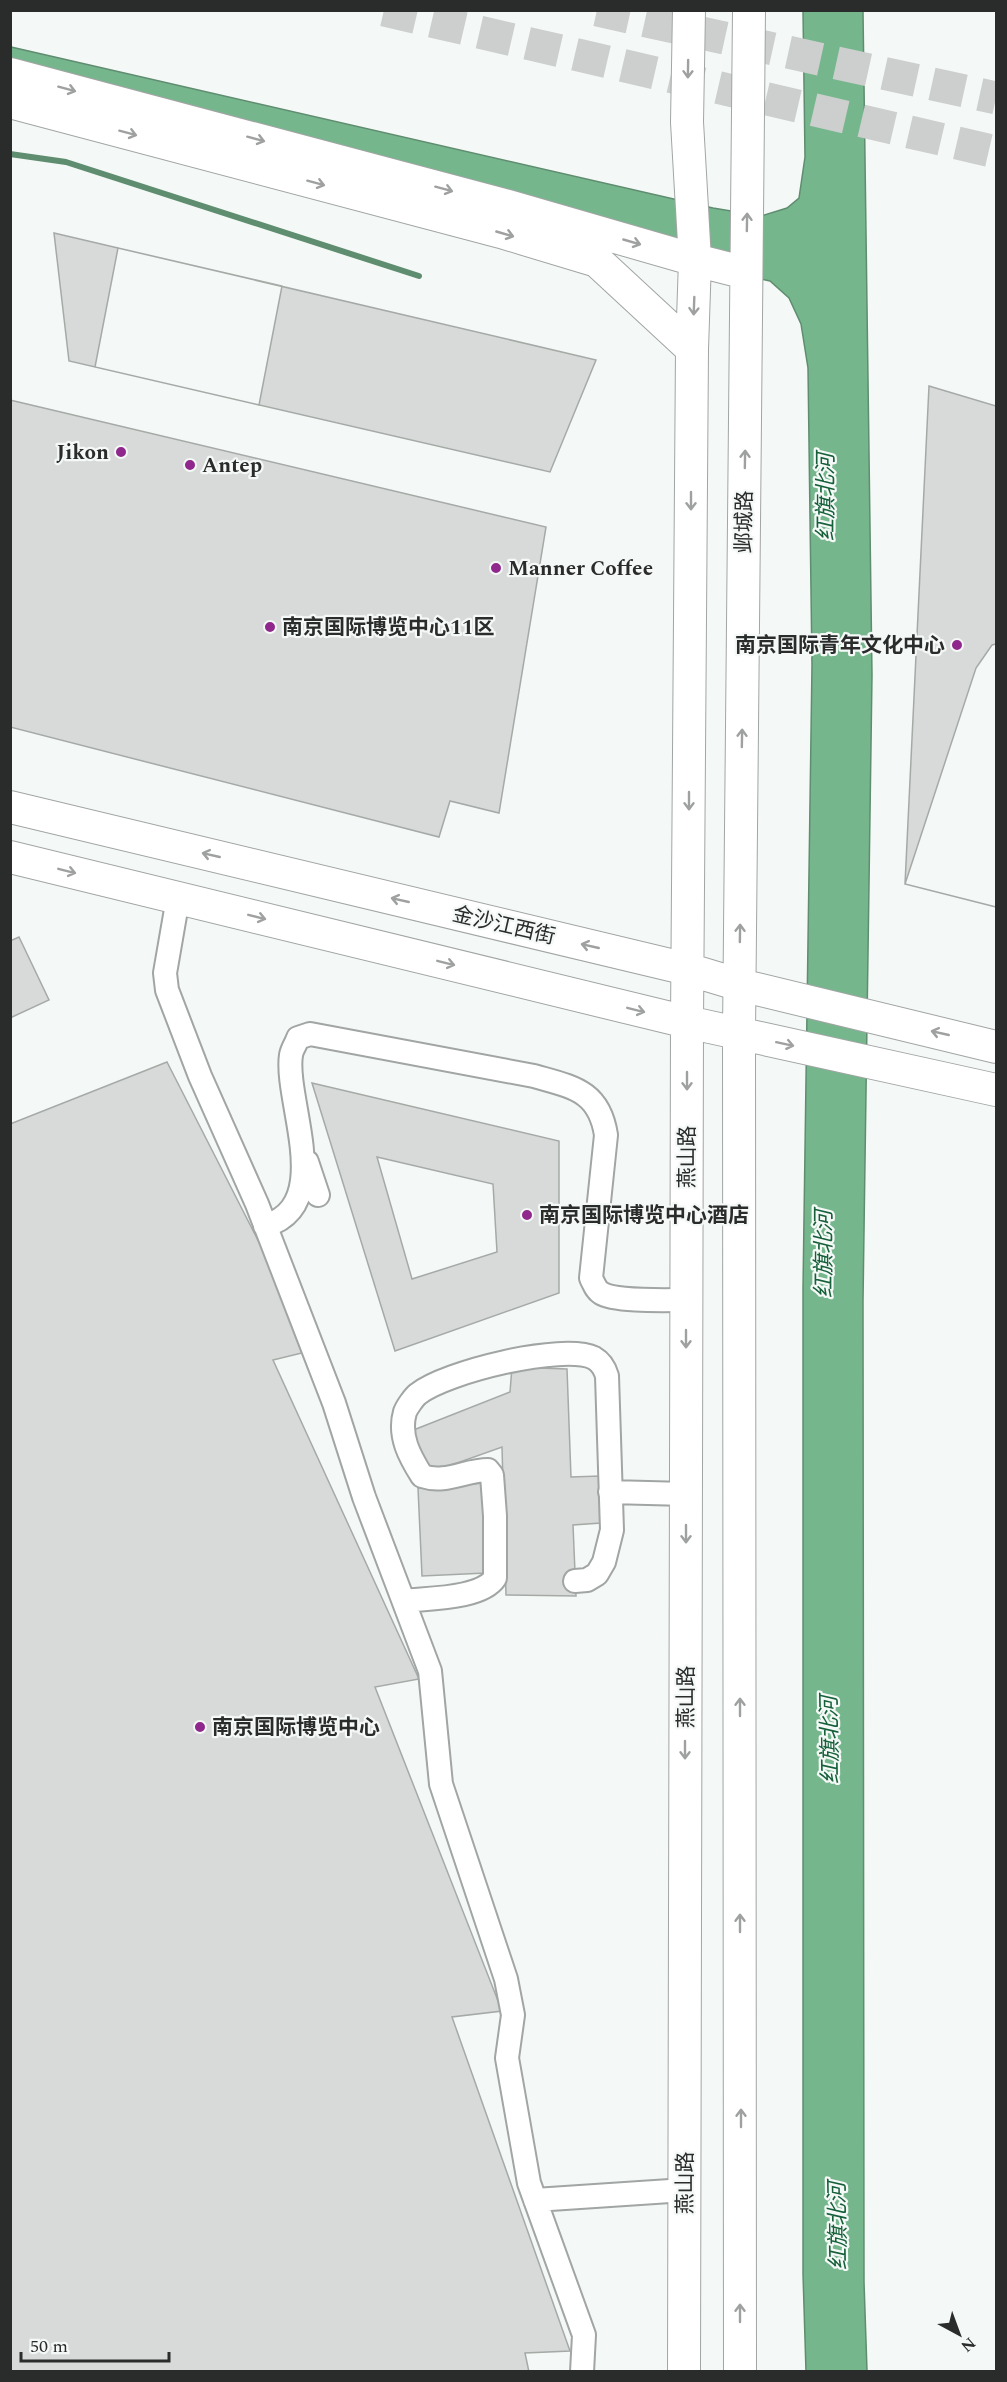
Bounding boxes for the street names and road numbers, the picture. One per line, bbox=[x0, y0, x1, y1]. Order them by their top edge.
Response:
street label: 邺城路 bbox=[728, 490, 762, 554]
street label: 金沙江西街 bbox=[449, 899, 559, 953]
street label: 燕山路 bbox=[672, 1126, 704, 1189]
street label: 燕山路 bbox=[671, 1666, 703, 1729]
street label: 燕山路 bbox=[670, 2152, 702, 2215]

